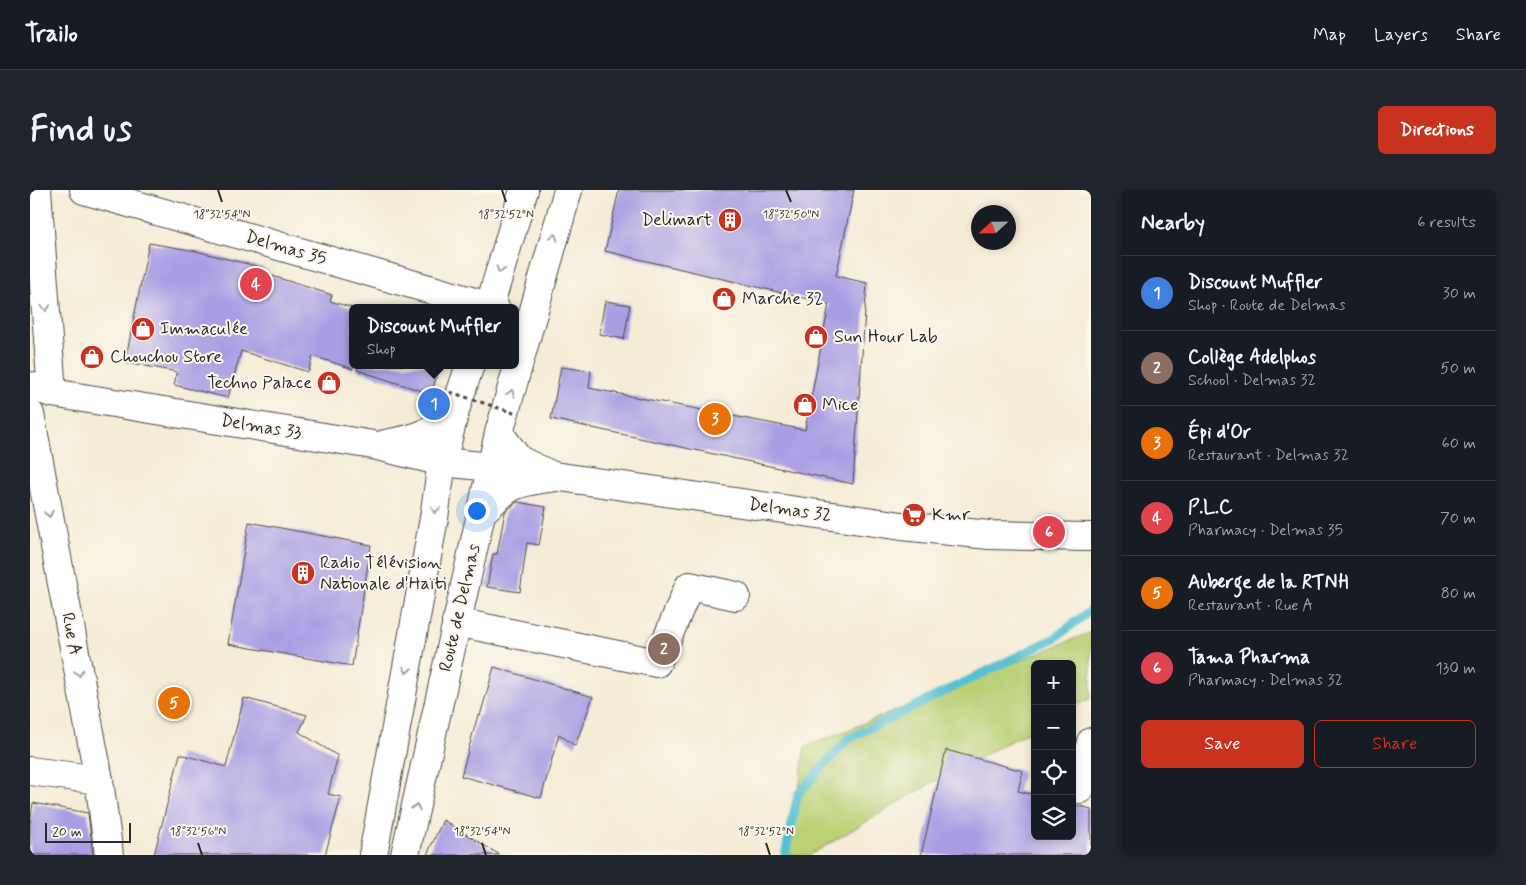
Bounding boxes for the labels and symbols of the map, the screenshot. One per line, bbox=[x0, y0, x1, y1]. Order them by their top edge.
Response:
north arrow bbox=[971, 205, 1016, 250]
text: 18°32'54"N bbox=[193, 207, 251, 223]
text: 18°32'52"N bbox=[478, 207, 534, 223]
building icon: Delimart bbox=[717, 207, 743, 233]
text: 18°32'50"N bbox=[763, 207, 819, 223]
place label: Delimart bbox=[642, 208, 712, 232]
street label: Delmas 35 bbox=[243, 225, 329, 271]
one-way arrow bbox=[549, 233, 559, 241]
pin: 4 bbox=[240, 265, 272, 303]
one-way arrow bbox=[496, 266, 506, 274]
shop icon: Marche 32 bbox=[711, 286, 737, 312]
place label: Marche 32 bbox=[742, 287, 824, 311]
one-way arrow bbox=[40, 305, 51, 313]
shop icon: Immaculée bbox=[130, 316, 156, 342]
place label: Immaculée bbox=[160, 317, 248, 341]
shop icon: Sun Hour Lab bbox=[803, 324, 829, 350]
place label: Sun Hour Lab bbox=[834, 325, 938, 349]
shop icon: Chouchou Store bbox=[79, 344, 105, 370]
place label: Chouchou Store bbox=[110, 345, 222, 369]
shop icon: Techno Palace bbox=[316, 370, 342, 396]
place label: Techno Palace bbox=[207, 371, 312, 395]
pin: 1 bbox=[418, 385, 450, 423]
one-way arrow bbox=[505, 390, 515, 398]
shop icon: Mice bbox=[792, 392, 818, 418]
place label: Mice bbox=[822, 393, 858, 417]
pin: 3 bbox=[699, 400, 731, 438]
street label: Delmas 33 bbox=[219, 409, 304, 445]
street label: Delmas 32 bbox=[747, 492, 833, 528]
your location bbox=[464, 498, 490, 524]
supermarket icon: Kmr bbox=[901, 502, 927, 528]
place label: Kmr bbox=[932, 503, 971, 527]
one-way arrow bbox=[430, 506, 441, 514]
one-way arrow bbox=[43, 509, 53, 518]
pin: 6 bbox=[1033, 513, 1065, 551]
street label: Route de Delmas bbox=[434, 542, 486, 674]
place label: Radio Télévision Nationale d'Haïti bbox=[320, 551, 447, 596]
building icon: Radio Télévision Nationale d'Haïti bbox=[290, 560, 316, 586]
street label: Rue A bbox=[55, 610, 87, 658]
pin: 2 bbox=[648, 630, 680, 668]
one-way arrow bbox=[403, 666, 413, 674]
one-way arrow bbox=[73, 669, 83, 678]
pin: 5 bbox=[158, 684, 190, 722]
one-way arrow bbox=[410, 803, 421, 812]
scale bar bbox=[45, 820, 131, 843]
text: 18°32'56"N bbox=[170, 824, 226, 840]
text: 18°32'54"N bbox=[453, 824, 511, 840]
text: 18°32'52"N bbox=[738, 824, 794, 840]

